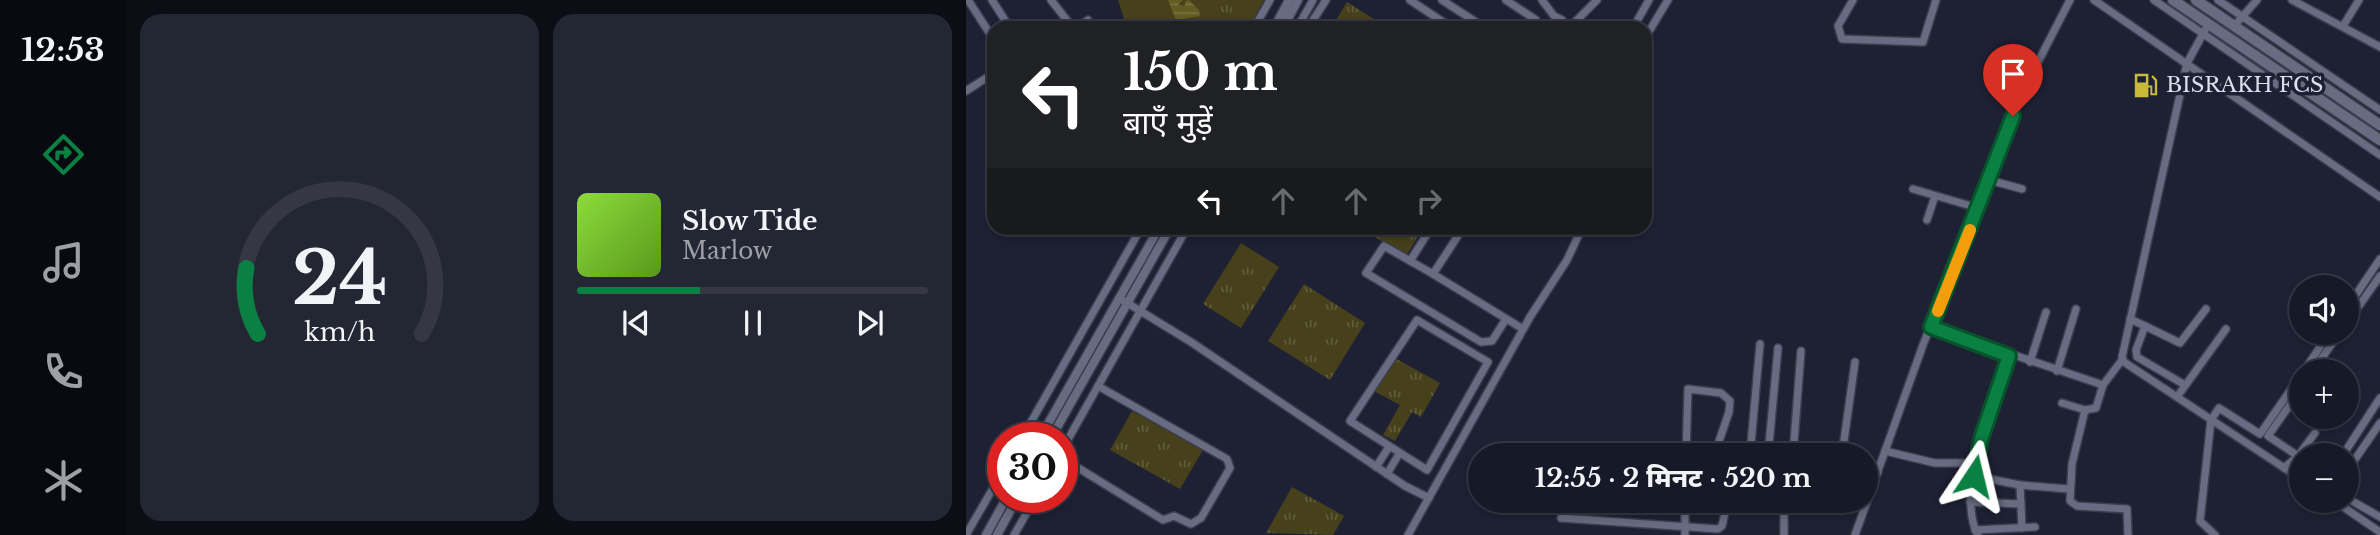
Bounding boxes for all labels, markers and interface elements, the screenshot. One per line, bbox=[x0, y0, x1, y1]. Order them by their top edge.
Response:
text: 12:53 bbox=[21, 30, 105, 70]
text: 150 m bbox=[1123, 42, 1278, 103]
pin bbox=[1983, 44, 2043, 116]
icon: left bbox=[1008, 49, 1099, 140]
icon: arrive bbox=[1994, 55, 2032, 93]
fuel station icon: BISRAKH FCS bbox=[2132, 71, 2160, 99]
place label: BISRAKH FCS bbox=[2166, 72, 2323, 98]
text: बाएँ मुड़ें bbox=[1123, 103, 1213, 143]
icon: directions bbox=[39, 130, 88, 179]
icon: left bbox=[1191, 182, 1229, 220]
icon: ahead bbox=[1264, 182, 1302, 220]
icon: ahead bbox=[1337, 182, 1375, 220]
icon: right bbox=[1410, 182, 1448, 220]
text: Slow Tide bbox=[682, 205, 818, 237]
text: 24 bbox=[292, 233, 387, 324]
text: Marlow bbox=[682, 237, 772, 265]
icon: music bbox=[39, 238, 88, 287]
map controls bbox=[2289, 275, 2359, 513]
button: sound bbox=[2289, 275, 2359, 345]
icon: previous bbox=[617, 304, 655, 342]
icon: pause bbox=[734, 304, 772, 342]
icon: next bbox=[851, 304, 889, 342]
text: km/h bbox=[304, 316, 375, 347]
icon: phone bbox=[39, 347, 88, 396]
button: + bbox=[2289, 359, 2359, 429]
speed limit sign: 30 bbox=[987, 422, 1078, 513]
position arrow bbox=[1937, 439, 2011, 513]
button: − bbox=[2289, 443, 2359, 513]
icon: climate bbox=[39, 456, 88, 505]
text: 12:55 · 2 मिनट · 520 m bbox=[1535, 462, 1811, 494]

